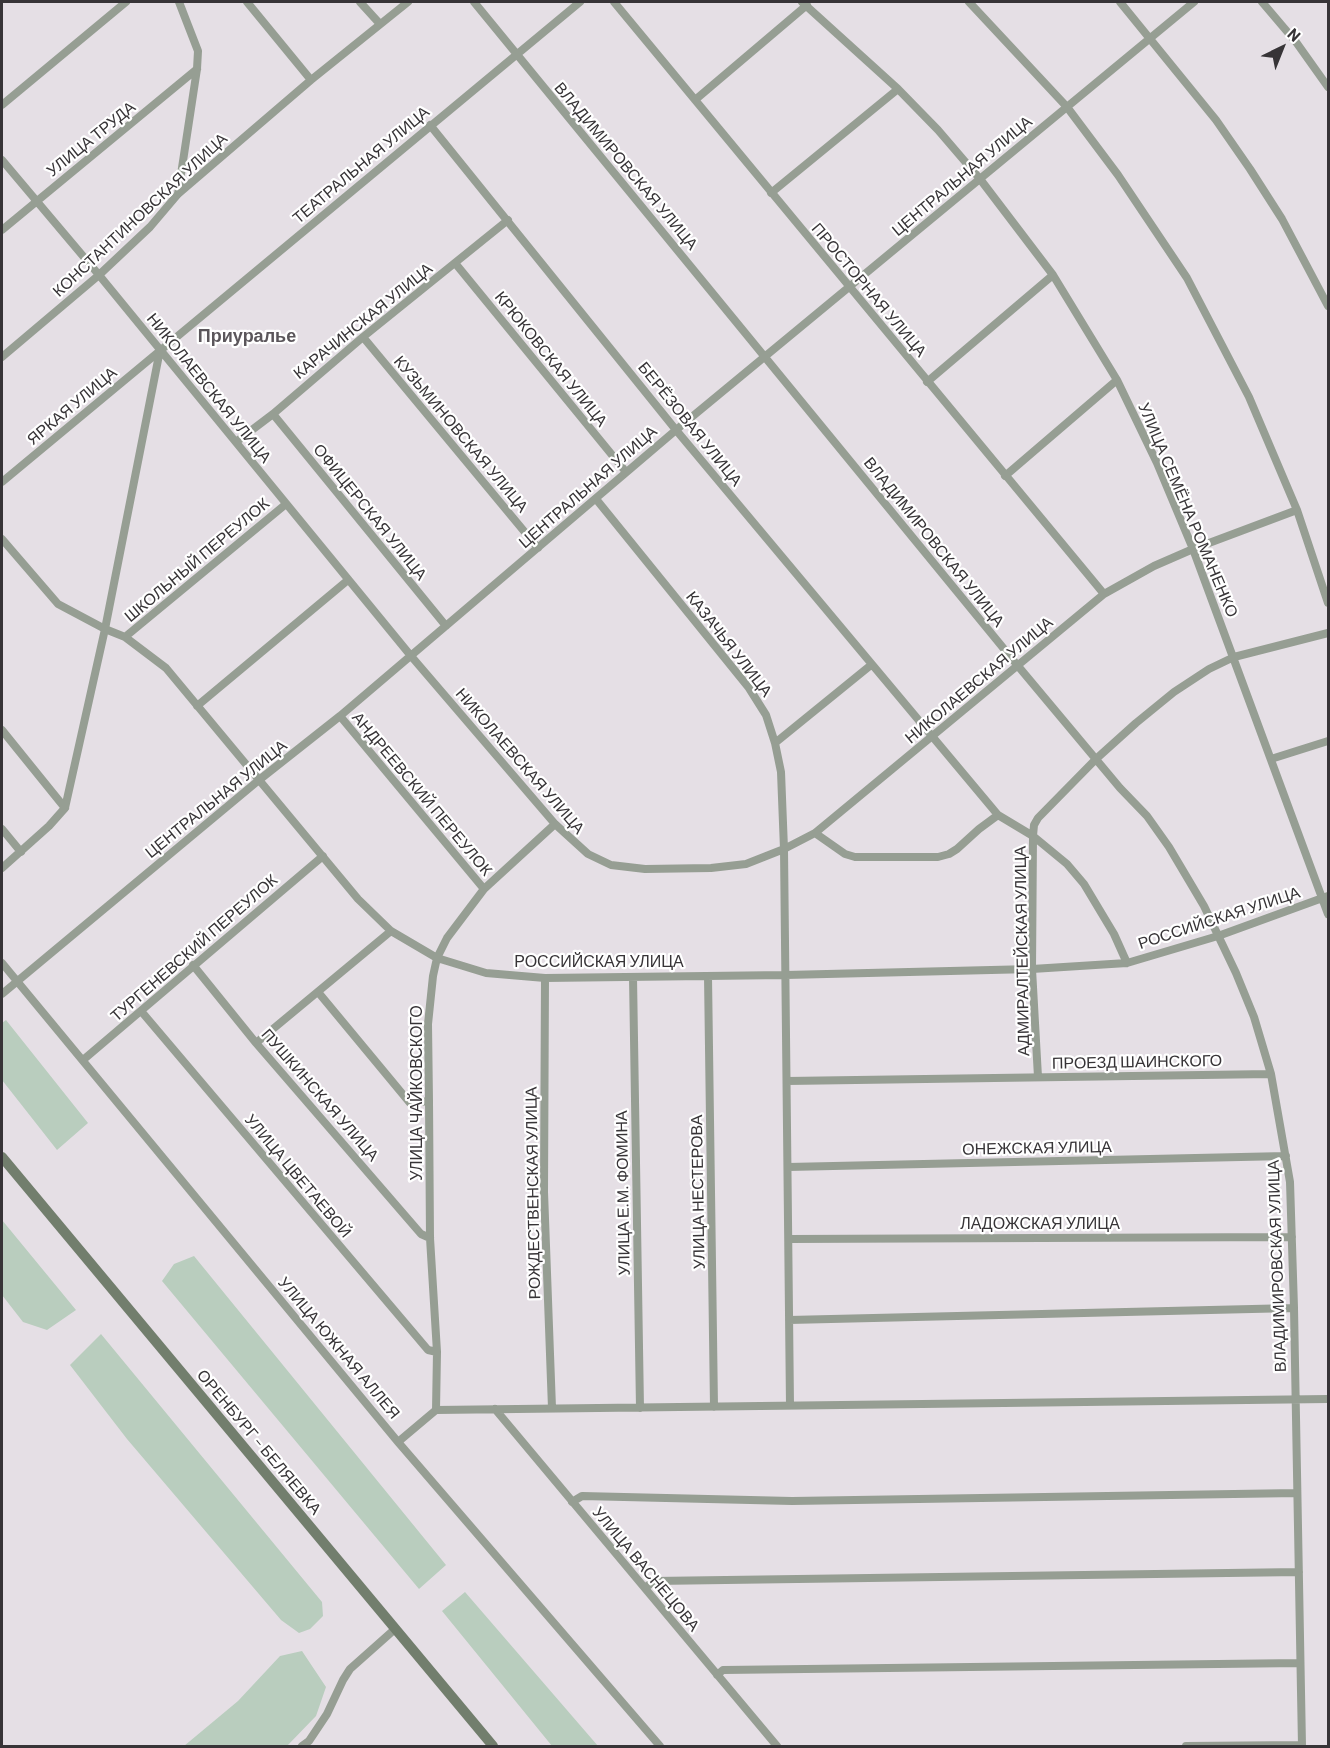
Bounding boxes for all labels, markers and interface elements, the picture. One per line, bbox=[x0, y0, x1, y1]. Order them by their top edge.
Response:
north arrow bbox=[1252, 18, 1312, 78]
text: N bbox=[1284, 24, 1305, 45]
street label: ВЛАДИМИРОВСКАЯ УЛИЦА bbox=[550, 78, 702, 254]
street label: УЛИЦА ТРУДА bbox=[43, 97, 139, 181]
street label: ТЕАТРАЛЬНАЯ УЛИЦА bbox=[289, 102, 433, 228]
street label: ЦЕНТРАЛЬНАЯ УЛИЦА bbox=[888, 112, 1036, 240]
street label: КОНСТАНТИНОВСКАЯ УЛИЦА bbox=[49, 129, 231, 301]
street label: ПРОСТОРНАЯ УЛИЦА bbox=[807, 219, 931, 361]
street label: КАРАЧИНСКАЯ УЛИЦА bbox=[290, 259, 436, 383]
street label: КРЮКОВСКАЯ УЛИЦА bbox=[491, 288, 611, 430]
street label: НИКОЛАЕВСКАЯ УЛИЦА bbox=[143, 309, 275, 467]
district label: Приуралье bbox=[198, 325, 296, 347]
street label: КУЗЬМИНОВСКАЯ УЛИЦА bbox=[390, 352, 532, 516]
street label: БЕРЁЗОВАЯ УЛИЦА bbox=[634, 358, 746, 490]
street label: ЯРКАЯ УЛИЦА bbox=[23, 363, 121, 449]
street label: УЛИЦА СЕМЁНА РОМАНЕНКО bbox=[1134, 400, 1242, 620]
street label: ЦЕНТРАЛЬНАЯ УЛИЦА bbox=[515, 422, 661, 552]
street label: ОФИЦЕРСКАЯ УЛИЦА bbox=[309, 440, 431, 584]
street label: ВЛАДИМИРОВСКАЯ УЛИЦА bbox=[860, 453, 1008, 631]
street label: ШКОЛЬНЫЙ ПЕРЕУЛОК bbox=[121, 494, 273, 626]
street label: КАЗАЧЬЯ УЛИЦА bbox=[682, 588, 776, 700]
street label: НИКОЛАЕВСКАЯ УЛИЦА bbox=[901, 613, 1057, 747]
street label: НИКОЛАЕВСКАЯ УЛИЦА bbox=[451, 684, 589, 838]
street label: АНДРЕЕВСКИЙ ПЕРЕУЛОК bbox=[348, 708, 496, 880]
street label: ЦЕНТРАЛЬНАЯ УЛИЦА bbox=[141, 736, 291, 862]
street label: АДМИРАЛТЕЙСКАЯ УЛИЦА bbox=[1011, 846, 1033, 1056]
street label: ТУРГЕНЕВСКИЙ ПЕРЕУЛОК bbox=[107, 870, 281, 1026]
street label: РОССИЙСКАЯ УЛИЦА bbox=[1136, 883, 1302, 953]
street label: РОССИЙСКАЯ УЛИЦА bbox=[514, 952, 684, 972]
street label: УЛИЦА ЧАЙКОВСКОГО bbox=[407, 1005, 427, 1181]
street label: ПУШКИНСКАЯ УЛИЦА bbox=[257, 1025, 383, 1165]
street label: ПРОЕЗД ШАИНСКОГО bbox=[1052, 1051, 1222, 1073]
street label: РОЖДЕСТВЕНСКАЯ УЛИЦА bbox=[522, 1086, 544, 1300]
street label: УЛИЦА ЦВЕТАЕВОЙ bbox=[241, 1110, 355, 1242]
street label: УЛИЦА Е.М. ФОМИНА bbox=[612, 1110, 634, 1276]
street label: УЛИЦА НЕСТЕРОВА bbox=[687, 1115, 709, 1269]
street label: ОНЕЖСКАЯ УЛИЦА bbox=[962, 1137, 1112, 1159]
street label: ВЛАДИМИРОВСКАЯ УЛИЦА bbox=[1264, 1159, 1290, 1373]
street label: ЛАДОЖСКАЯ УЛИЦА bbox=[960, 1214, 1120, 1234]
street label: УЛИЦА ЮЖНАЯ АЛЛЕЯ bbox=[274, 1273, 404, 1423]
street label: ОРЕНБУРГ – БЕЛЯЕВКА bbox=[193, 1366, 325, 1518]
street label: УЛИЦА ВАСНЕЦОВА bbox=[588, 1503, 704, 1635]

